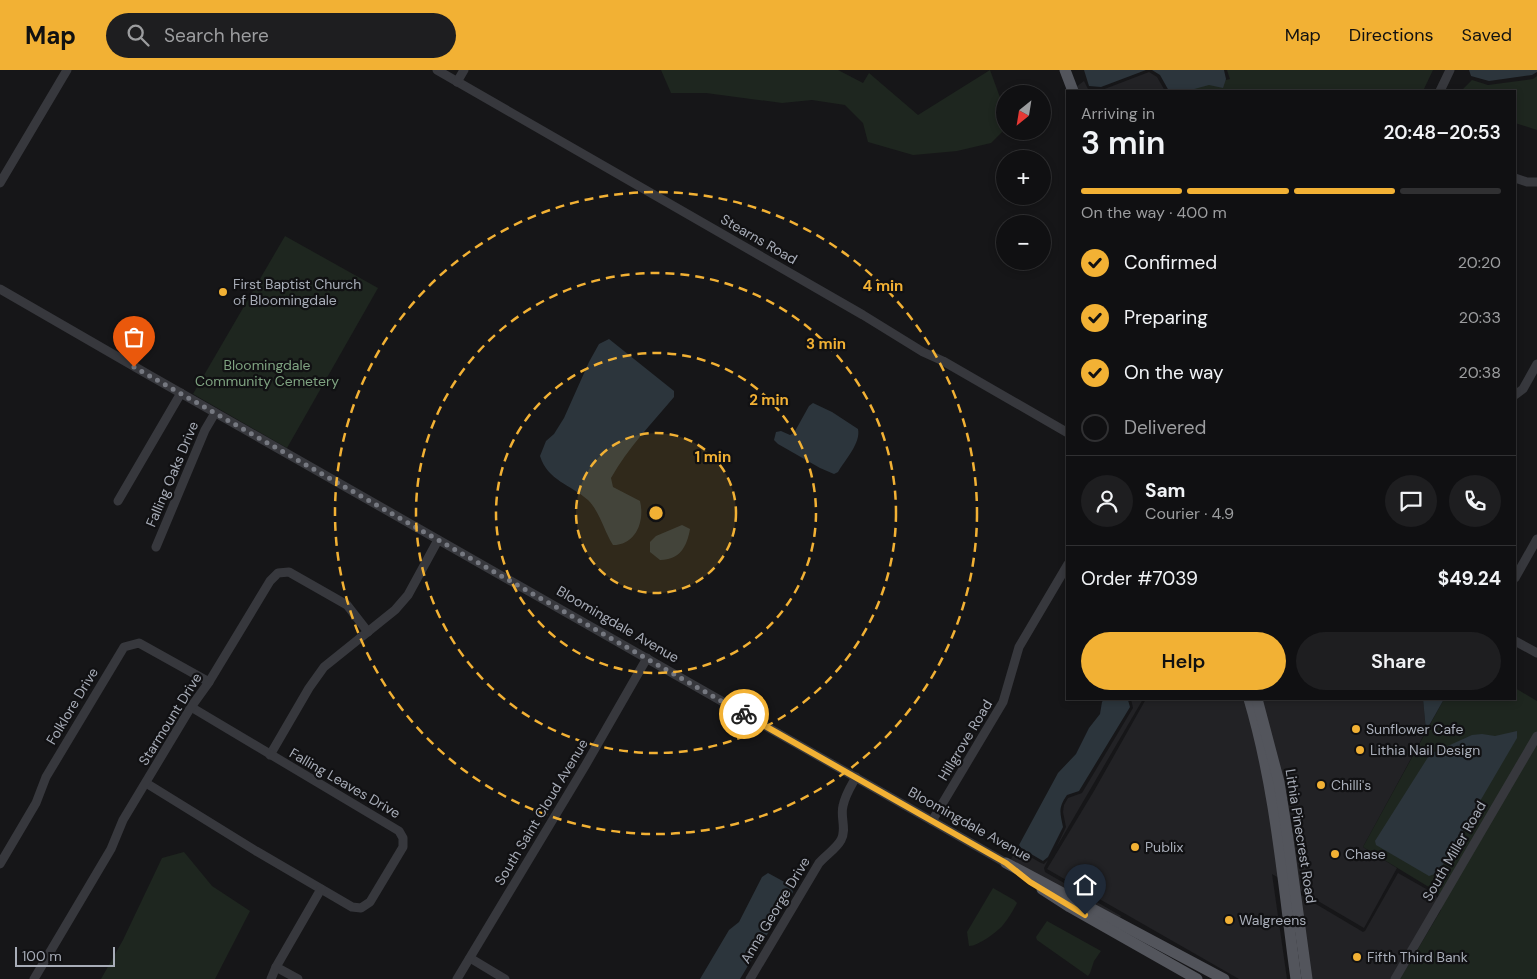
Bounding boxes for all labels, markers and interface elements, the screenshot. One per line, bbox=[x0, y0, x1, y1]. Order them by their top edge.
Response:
search box bbox=[106, 13, 456, 58]
text: Map bbox=[25, 20, 76, 51]
icon: search bbox=[124, 21, 152, 49]
text: Search here bbox=[164, 23, 269, 48]
text: Map bbox=[1285, 23, 1321, 47]
text: Directions bbox=[1349, 23, 1434, 47]
text: Saved bbox=[1462, 23, 1512, 47]
north arrow bbox=[996, 85, 1051, 140]
map controls bbox=[996, 85, 1051, 270]
text: Arriving in bbox=[1081, 103, 1155, 124]
text: 20:48–20:53 bbox=[1383, 120, 1501, 145]
text: 3 min bbox=[1081, 122, 1165, 164]
button: + bbox=[996, 150, 1051, 205]
text: On the way · 400 m bbox=[1081, 202, 1227, 223]
street label: Stearns Road bbox=[717, 210, 801, 268]
button: − bbox=[996, 215, 1051, 270]
icon: check bbox=[1081, 249, 1109, 277]
text: Confirmed bbox=[1124, 250, 1217, 275]
text: 20:20 bbox=[1458, 252, 1501, 273]
place label: First Baptist Church of Bloomingdale bbox=[233, 275, 361, 309]
text: 4 min bbox=[863, 276, 903, 296]
marker: First Baptist Church of Bloomingdale bbox=[217, 286, 229, 298]
icon: check bbox=[1081, 304, 1109, 332]
text: Preparing bbox=[1124, 305, 1208, 330]
text: 20:33 bbox=[1459, 307, 1501, 328]
pin bbox=[113, 316, 155, 367]
icon: bag bbox=[120, 323, 148, 351]
text: 3 min bbox=[806, 334, 846, 354]
park label: Bloomingdale Community Cemetery bbox=[195, 356, 339, 390]
icon: check bbox=[1081, 359, 1109, 387]
text: On the way bbox=[1124, 360, 1224, 385]
text: 20:38 bbox=[1459, 362, 1501, 383]
text: 2 min bbox=[749, 390, 789, 410]
text: Delivered bbox=[1124, 415, 1206, 440]
street label: Falling Oaks Drive bbox=[142, 419, 202, 529]
text: 1 min bbox=[695, 447, 731, 467]
button: person bbox=[1081, 475, 1133, 527]
button: chat bbox=[1385, 475, 1437, 527]
button: phone bbox=[1449, 475, 1501, 527]
text: Sam bbox=[1145, 478, 1186, 503]
text: Courier · 4.9 bbox=[1145, 503, 1234, 524]
centre of rings bbox=[647, 504, 665, 522]
text: Order #7039 bbox=[1081, 566, 1198, 591]
text: $49.24 bbox=[1438, 566, 1501, 591]
street label: Bloomingdale Avenue bbox=[554, 582, 682, 666]
button: Help bbox=[1081, 632, 1286, 690]
button: Share bbox=[1296, 632, 1501, 690]
street label: Folklore Drive bbox=[42, 664, 102, 748]
street label: Starmount Drive bbox=[134, 669, 206, 769]
courier bbox=[719, 689, 769, 739]
street label: Hillgrove Road bbox=[934, 696, 996, 784]
icon: bike bbox=[730, 700, 758, 728]
place label: Sunflower Cafe bbox=[1366, 720, 1464, 738]
marker: Sunflower Cafe bbox=[1350, 723, 1362, 735]
street label: South Saint Cloud Avenue bbox=[490, 735, 592, 888]
place label: Lithia Nail Design bbox=[1370, 741, 1480, 759]
street label: Falling Leaves Drive bbox=[286, 744, 404, 822]
marker: Lithia Nail Design bbox=[1354, 744, 1366, 756]
street label: Lithia Pinecrest Road bbox=[1281, 768, 1321, 904]
place label: Chilli's bbox=[1331, 776, 1371, 794]
marker: Chilli's bbox=[1315, 779, 1327, 791]
street label: Bloomingdale Avenue bbox=[905, 783, 1035, 865]
street label: South Miller Road bbox=[1418, 798, 1490, 904]
place label: Publix bbox=[1145, 838, 1183, 856]
marker: Publix bbox=[1129, 841, 1141, 853]
place label: Chase bbox=[1345, 845, 1386, 863]
marker: Chase bbox=[1329, 848, 1341, 860]
street label: Anna George Drive bbox=[736, 853, 814, 966]
pin bbox=[1064, 864, 1106, 915]
icon: home bbox=[1071, 871, 1099, 899]
place label: Walgreens bbox=[1239, 911, 1306, 929]
marker: Walgreens bbox=[1223, 914, 1235, 926]
scale bar bbox=[15, 944, 115, 967]
text: 100 m bbox=[22, 947, 62, 965]
place label: Fifth Third Bank bbox=[1367, 948, 1468, 966]
marker: Fifth Third Bank bbox=[1351, 951, 1363, 963]

